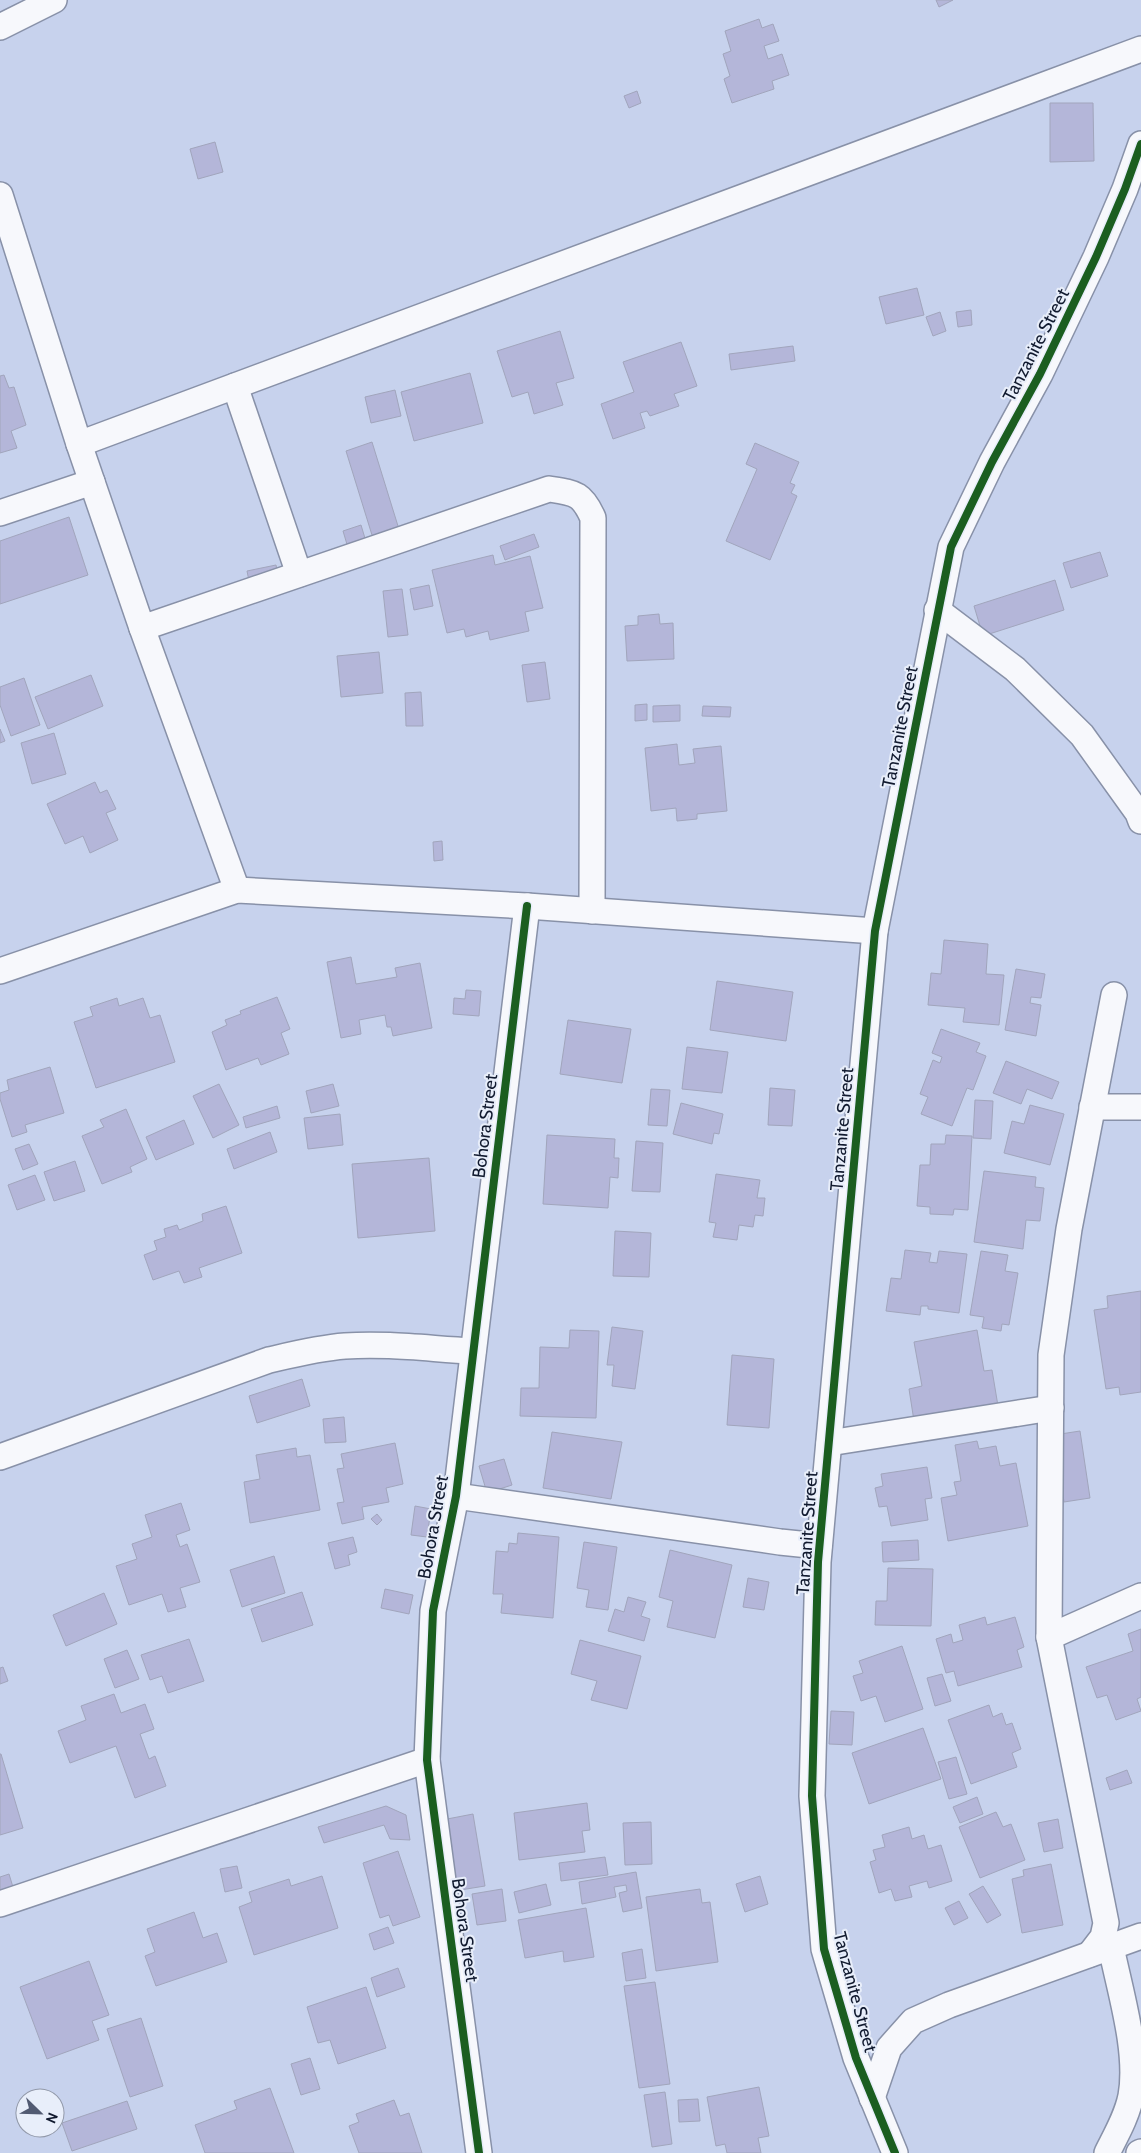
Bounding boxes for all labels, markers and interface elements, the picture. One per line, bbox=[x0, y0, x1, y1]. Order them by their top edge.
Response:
street label: Tanzanite Street bbox=[998, 285, 1074, 405]
street label: Tanzanite Street bbox=[877, 664, 923, 790]
street label: Tanzanite Street bbox=[826, 1066, 858, 1192]
street label: Bohora Street bbox=[468, 1073, 502, 1179]
street label: Tanzanite Street bbox=[792, 1471, 822, 1595]
street label: Bohora Street bbox=[413, 1473, 453, 1581]
street label: Bohora Street bbox=[447, 1877, 483, 1983]
street label: Tanzanite Street bbox=[828, 1929, 882, 2055]
north arrow bbox=[15, 2088, 65, 2138]
text: N bbox=[42, 2110, 62, 2126]

